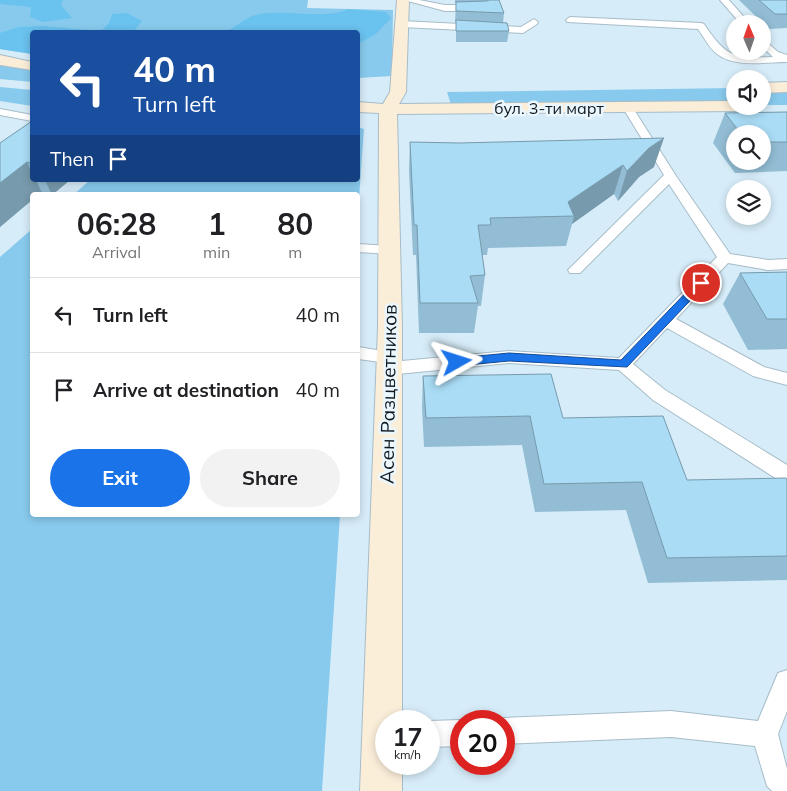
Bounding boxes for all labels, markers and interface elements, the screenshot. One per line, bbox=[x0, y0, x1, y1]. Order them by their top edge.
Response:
north arrow bbox=[726, 15, 771, 60]
map controls bbox=[726, 15, 771, 225]
text: 40 m bbox=[133, 47, 216, 91]
icon: left bbox=[50, 50, 115, 115]
button: sound bbox=[726, 70, 771, 115]
text: Turn left bbox=[133, 90, 216, 118]
street label: бул. 3-ти март bbox=[494, 98, 605, 118]
button: search bbox=[726, 125, 771, 170]
icon: arrive bbox=[104, 145, 132, 173]
text: Then bbox=[50, 147, 94, 171]
button: layers bbox=[726, 180, 771, 225]
text: 06:28 bbox=[77, 205, 156, 243]
text: 1 bbox=[208, 205, 226, 243]
text: 80 bbox=[277, 205, 313, 243]
text: Arrival bbox=[92, 242, 141, 262]
text: min bbox=[203, 242, 230, 262]
text: m bbox=[288, 242, 302, 262]
pin bbox=[680, 262, 722, 304]
icon: arrive bbox=[687, 269, 715, 297]
icon: left bbox=[50, 301, 78, 329]
text: Turn left bbox=[93, 303, 168, 327]
text: 40 m bbox=[296, 303, 340, 327]
street label: Асен Разцветников bbox=[374, 304, 402, 484]
position arrow bbox=[430, 335, 482, 387]
icon: arrive bbox=[50, 376, 78, 404]
text: Arrive at destination bbox=[93, 378, 279, 402]
text: 40 m bbox=[296, 378, 340, 402]
button: Exit bbox=[50, 449, 190, 507]
button: Share bbox=[200, 449, 340, 507]
speed limit sign: 20 bbox=[450, 710, 515, 775]
text: 17 bbox=[392, 721, 423, 752]
text: km/h bbox=[394, 747, 421, 762]

